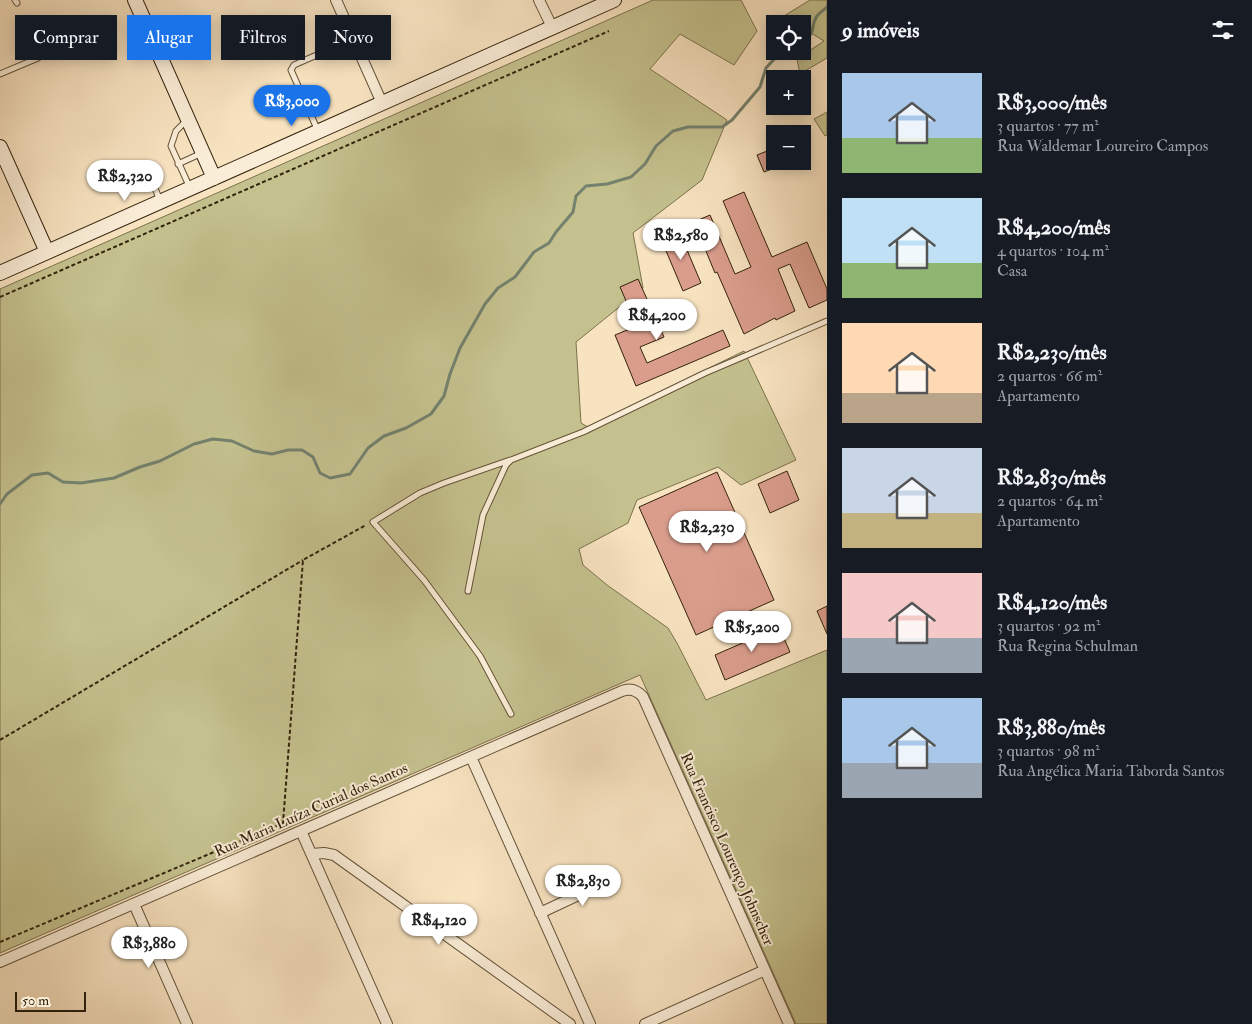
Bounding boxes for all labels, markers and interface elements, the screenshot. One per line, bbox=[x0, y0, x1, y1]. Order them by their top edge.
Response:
chip: Comprar bbox=[15, 15, 117, 60]
chip: Alugar bbox=[127, 15, 211, 60]
chip: Filtros bbox=[221, 15, 305, 60]
chip: Novo bbox=[315, 15, 391, 60]
map controls bbox=[766, 15, 811, 170]
button: locate bbox=[766, 15, 811, 60]
icon: filters bbox=[1209, 16, 1237, 44]
text: 9 imóveis bbox=[842, 17, 919, 44]
button: + bbox=[766, 70, 811, 115]
pin: R$3,000 bbox=[246, 84, 338, 127]
text: R$3,000/mês bbox=[997, 89, 1107, 116]
text: R$3,000 bbox=[264, 91, 320, 111]
icon: home bbox=[882, 93, 942, 153]
text: 3 quartos · 77 m² bbox=[997, 116, 1099, 136]
button: − bbox=[766, 125, 811, 170]
text: Rua Waldemar Loureiro Campos bbox=[997, 136, 1208, 156]
pin: R$2,320 bbox=[79, 160, 171, 202]
text: R$2,320 bbox=[98, 166, 152, 186]
text: R$4,200/mês bbox=[997, 214, 1111, 241]
pin: R$2,580 bbox=[635, 218, 727, 261]
icon: home bbox=[882, 218, 942, 278]
text: R$2,580 bbox=[654, 225, 708, 245]
text: 4 quartos · 104 m² bbox=[997, 241, 1109, 261]
text: Casa bbox=[997, 261, 1027, 281]
pin: R$4,200 bbox=[611, 298, 703, 341]
text: R$4,200 bbox=[628, 305, 686, 325]
text: R$2,230/mês bbox=[997, 339, 1107, 366]
icon: home bbox=[882, 343, 942, 403]
text: 2 quartos · 66 m² bbox=[997, 366, 1102, 386]
text: Apartamento bbox=[997, 386, 1080, 406]
text: R$2,830/mês bbox=[997, 464, 1106, 491]
icon: home bbox=[882, 468, 942, 528]
text: 2 quartos · 64 m² bbox=[997, 491, 1103, 511]
pin: R$2,230 bbox=[661, 510, 753, 553]
text: Apartamento bbox=[997, 511, 1080, 531]
text: R$2,230 bbox=[680, 517, 734, 537]
text: R$4,120/mês bbox=[997, 589, 1107, 616]
icon: home bbox=[882, 593, 942, 653]
pin: R$5,200 bbox=[706, 610, 798, 653]
text: 3 quartos · 92 m² bbox=[997, 616, 1100, 636]
text: R$5,200 bbox=[724, 617, 780, 637]
text: Rua Regina Schulman bbox=[997, 636, 1138, 656]
text: R$3,880/mês bbox=[997, 714, 1105, 741]
icon: home bbox=[882, 718, 942, 778]
text: 3 quartos · 98 m² bbox=[997, 741, 1100, 761]
street label: Rua Francisco Lourenço Johnscher bbox=[675, 750, 778, 949]
street label: Rua Maria Luíza Curial dos Santos bbox=[211, 759, 411, 861]
text: Rua Angélica Maria Taborda Santos bbox=[997, 761, 1224, 781]
pin: R$2,830 bbox=[537, 864, 629, 907]
text: R$2,830 bbox=[556, 871, 610, 891]
pin: R$4,120 bbox=[393, 904, 485, 946]
text: R$4,120 bbox=[411, 910, 467, 930]
pin: R$3,880 bbox=[103, 926, 195, 969]
text: R$3,880 bbox=[122, 933, 176, 953]
scale bar bbox=[15, 989, 86, 1012]
text: 50 m bbox=[22, 992, 49, 1009]

